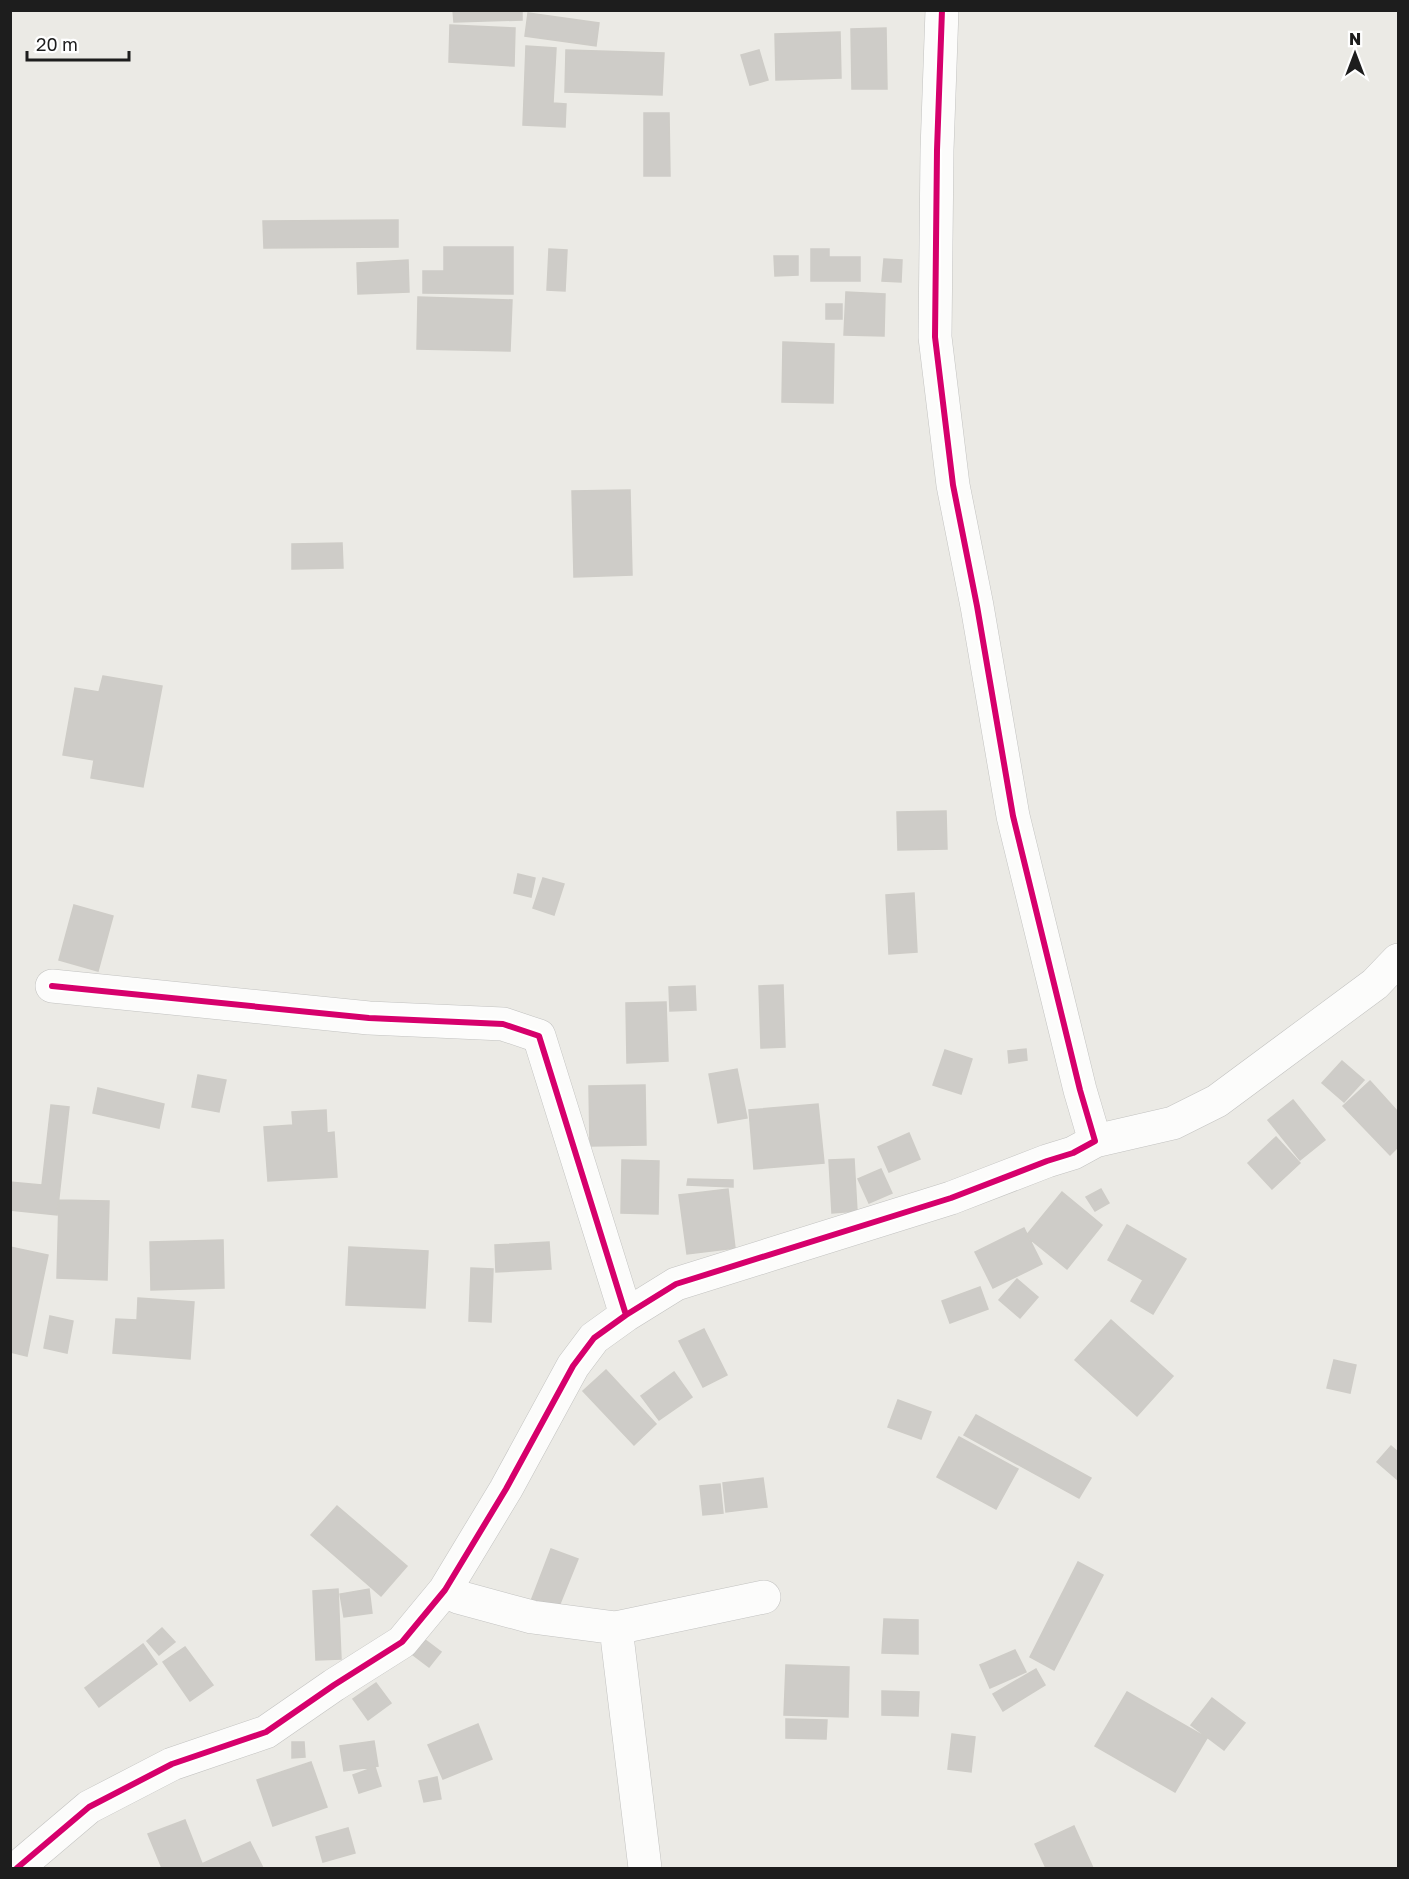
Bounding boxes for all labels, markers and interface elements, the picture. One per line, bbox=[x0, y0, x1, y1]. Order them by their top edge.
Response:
scale bar bbox=[27, 24, 129, 62]
north arrow bbox=[1325, 24, 1385, 84]
text: N bbox=[1349, 29, 1361, 49]
text: 20 m bbox=[36, 33, 78, 55]

